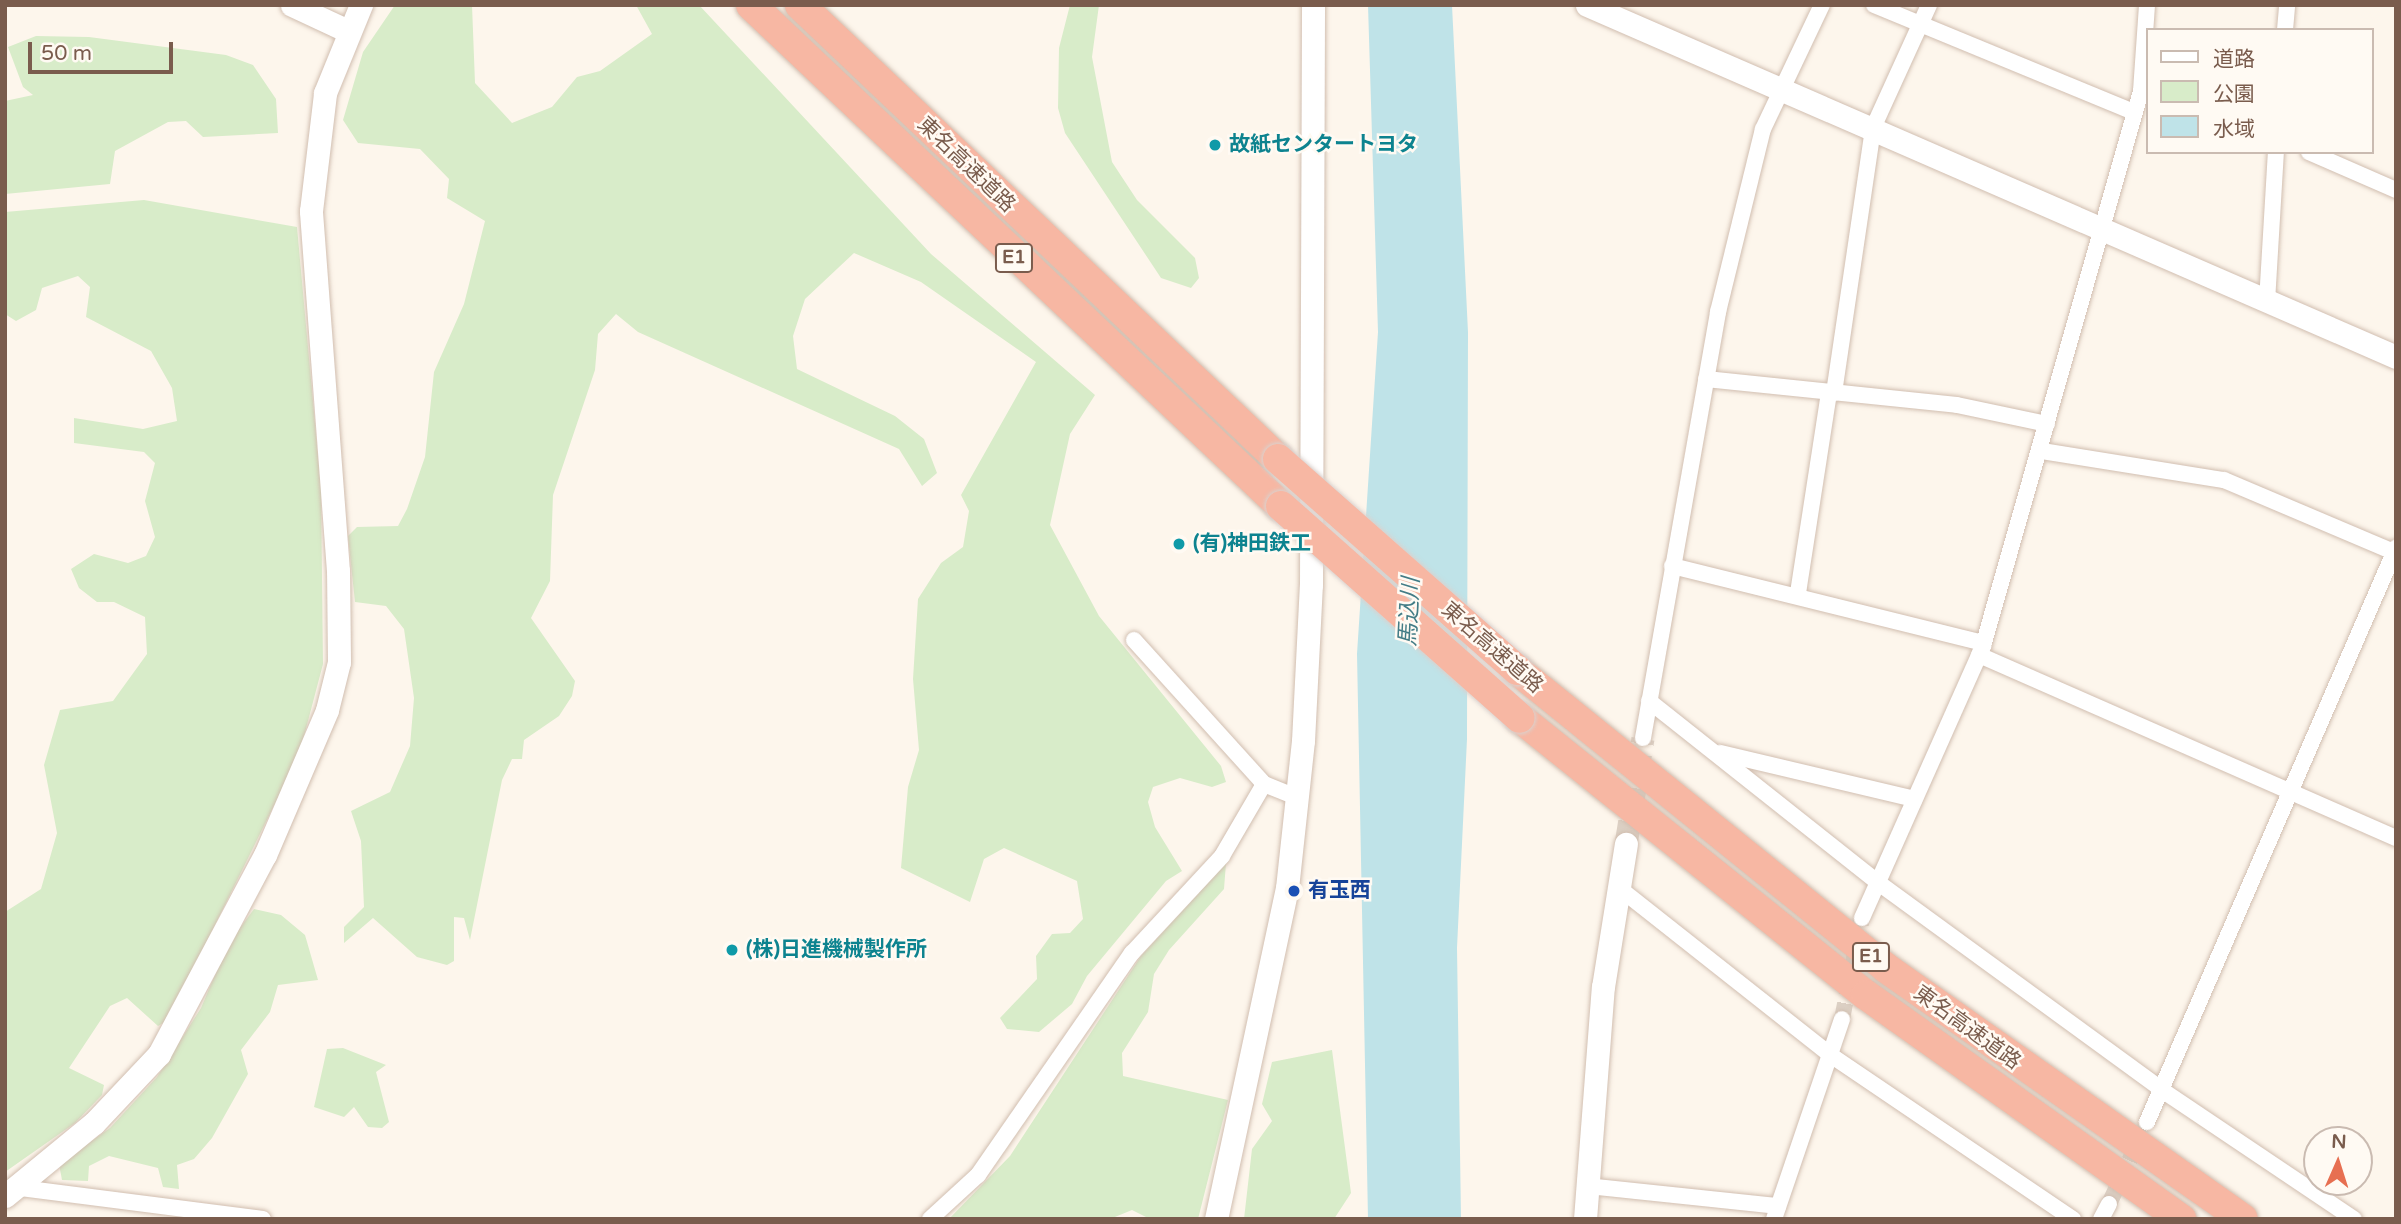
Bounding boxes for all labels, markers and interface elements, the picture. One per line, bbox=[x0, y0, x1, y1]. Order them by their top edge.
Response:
scale bar bbox=[32, 28, 177, 72]
legend bbox=[2146, 28, 2373, 154]
text: 50 m bbox=[41, 41, 92, 66]
text: 道路 bbox=[2213, 47, 2255, 72]
text: 公園 bbox=[2213, 82, 2255, 107]
street label: 東名高速道路 bbox=[912, 112, 1020, 218]
text: 水域 bbox=[2213, 117, 2255, 142]
place label: 故紙センタートヨタ bbox=[1229, 132, 1418, 158]
marker: 故紙センタートヨタ bbox=[1207, 137, 1223, 153]
road number: E1 bbox=[995, 242, 1033, 274]
place label: (有)神田鉄工 bbox=[1193, 531, 1311, 557]
marker: (有)神田鉄工 bbox=[1171, 536, 1187, 552]
water label: 馬込川 bbox=[1394, 577, 1426, 647]
street label: 東名高速道路 bbox=[1436, 597, 1548, 699]
place label: 有玉西 bbox=[1308, 878, 1371, 904]
marker: 有玉西 bbox=[1286, 883, 1302, 899]
place label: (株)日進機械製作所 bbox=[746, 937, 927, 963]
marker: (株)日進機械製作所 bbox=[724, 942, 740, 958]
road number: E1 bbox=[1852, 942, 1890, 973]
street label: 東名高速道路 bbox=[1909, 981, 2025, 1075]
north arrow bbox=[2303, 1126, 2373, 1196]
text: N bbox=[2331, 1131, 2347, 1153]

